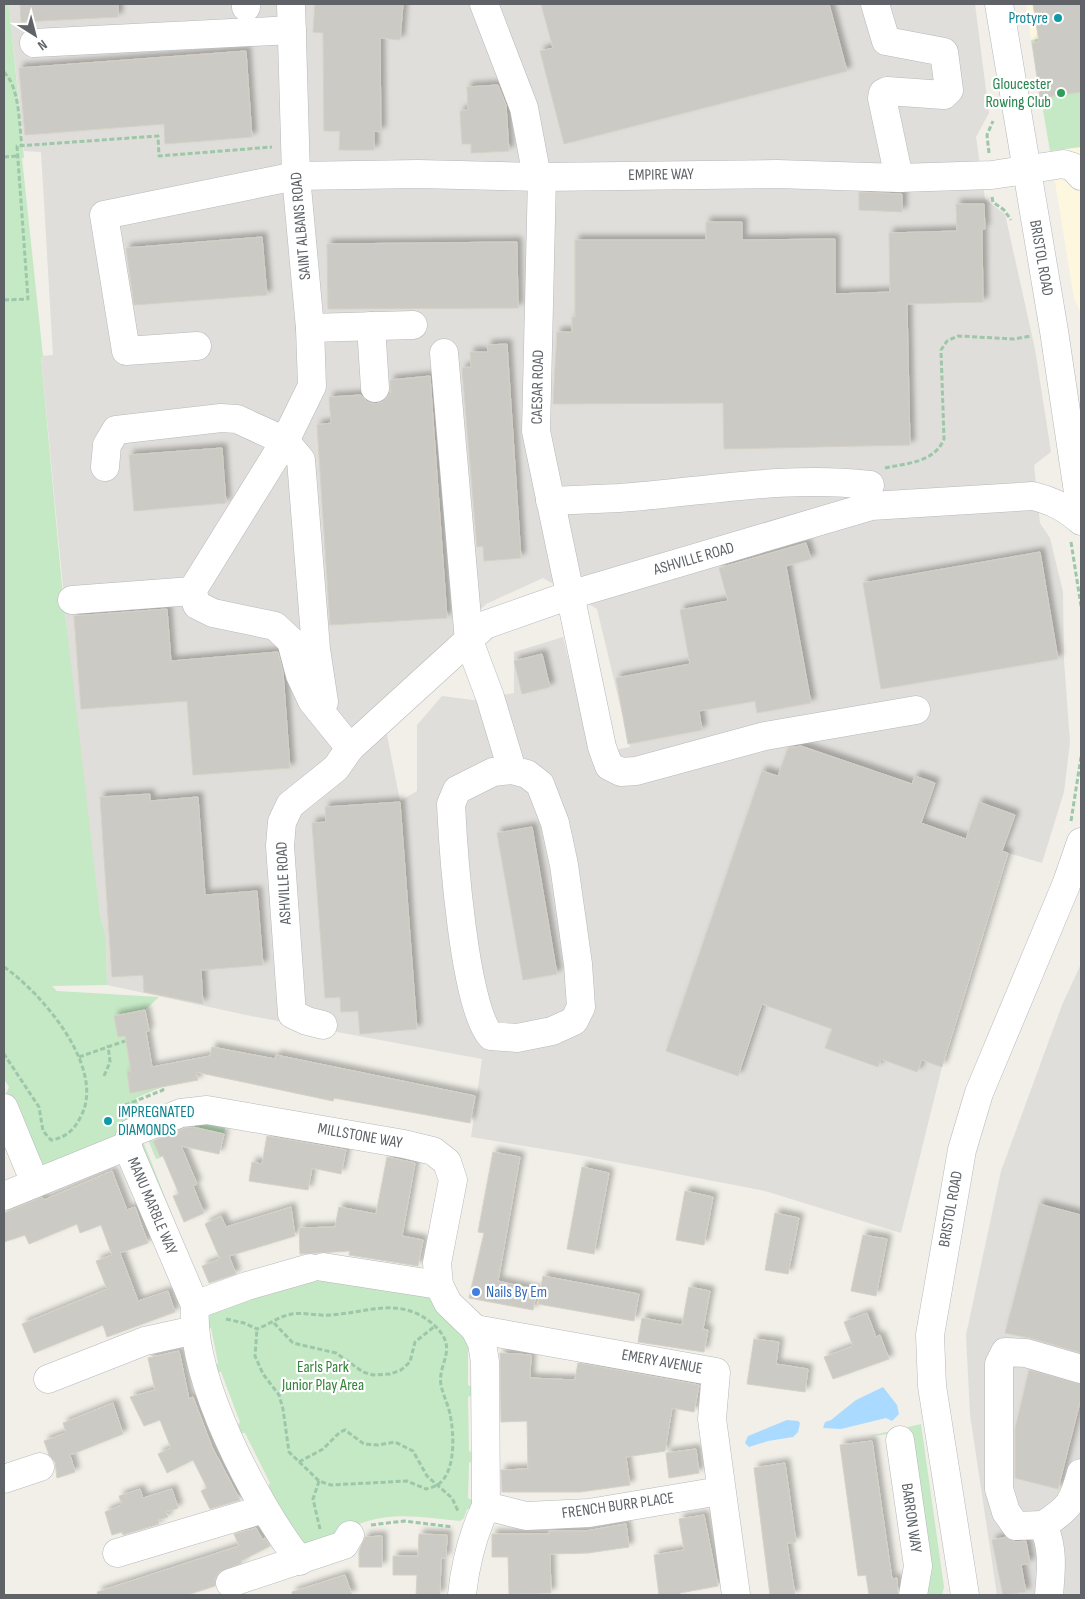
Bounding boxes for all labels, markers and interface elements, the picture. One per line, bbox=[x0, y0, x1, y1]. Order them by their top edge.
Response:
place label: Protyre bbox=[1008, 9, 1048, 28]
north arrow bbox=[10, 10, 60, 60]
marker: Protyre bbox=[1052, 12, 1064, 24]
text: N bbox=[34, 36, 50, 54]
place label: Gloucester Rowing Club bbox=[985, 75, 1051, 112]
marker: Gloucester Rowing Club bbox=[1055, 87, 1067, 99]
street label: EMPIRE WAY bbox=[628, 165, 694, 185]
street label: SAINT ALBANS ROAD bbox=[287, 171, 315, 281]
street label: BRISTOL ROAD bbox=[1025, 218, 1057, 298]
street label: CAESAR ROAD bbox=[528, 349, 548, 424]
street label: ASHVILLE ROAD bbox=[651, 538, 737, 580]
street label: ASHVILLE ROAD bbox=[272, 841, 296, 926]
place label: IMPREGNATED DIAMONDS bbox=[118, 1103, 195, 1140]
marker: IMPREGNATED DIAMONDS bbox=[102, 1115, 114, 1127]
street label: MILLSTONE WAY bbox=[316, 1119, 404, 1153]
street label: MANU MARBLE WAY bbox=[123, 1155, 181, 1258]
street label: BRISTOL ROAD bbox=[935, 1169, 967, 1249]
place label: Nails By Em bbox=[486, 1283, 547, 1302]
marker: Nails By Em bbox=[470, 1286, 482, 1298]
street label: EMERY AVENUE bbox=[620, 1346, 704, 1378]
park label: Earls Park Junior Play Area bbox=[281, 1358, 364, 1395]
street label: BARRON WAY bbox=[897, 1482, 925, 1554]
street label: FRENCH BURR PLACE bbox=[561, 1489, 675, 1523]

